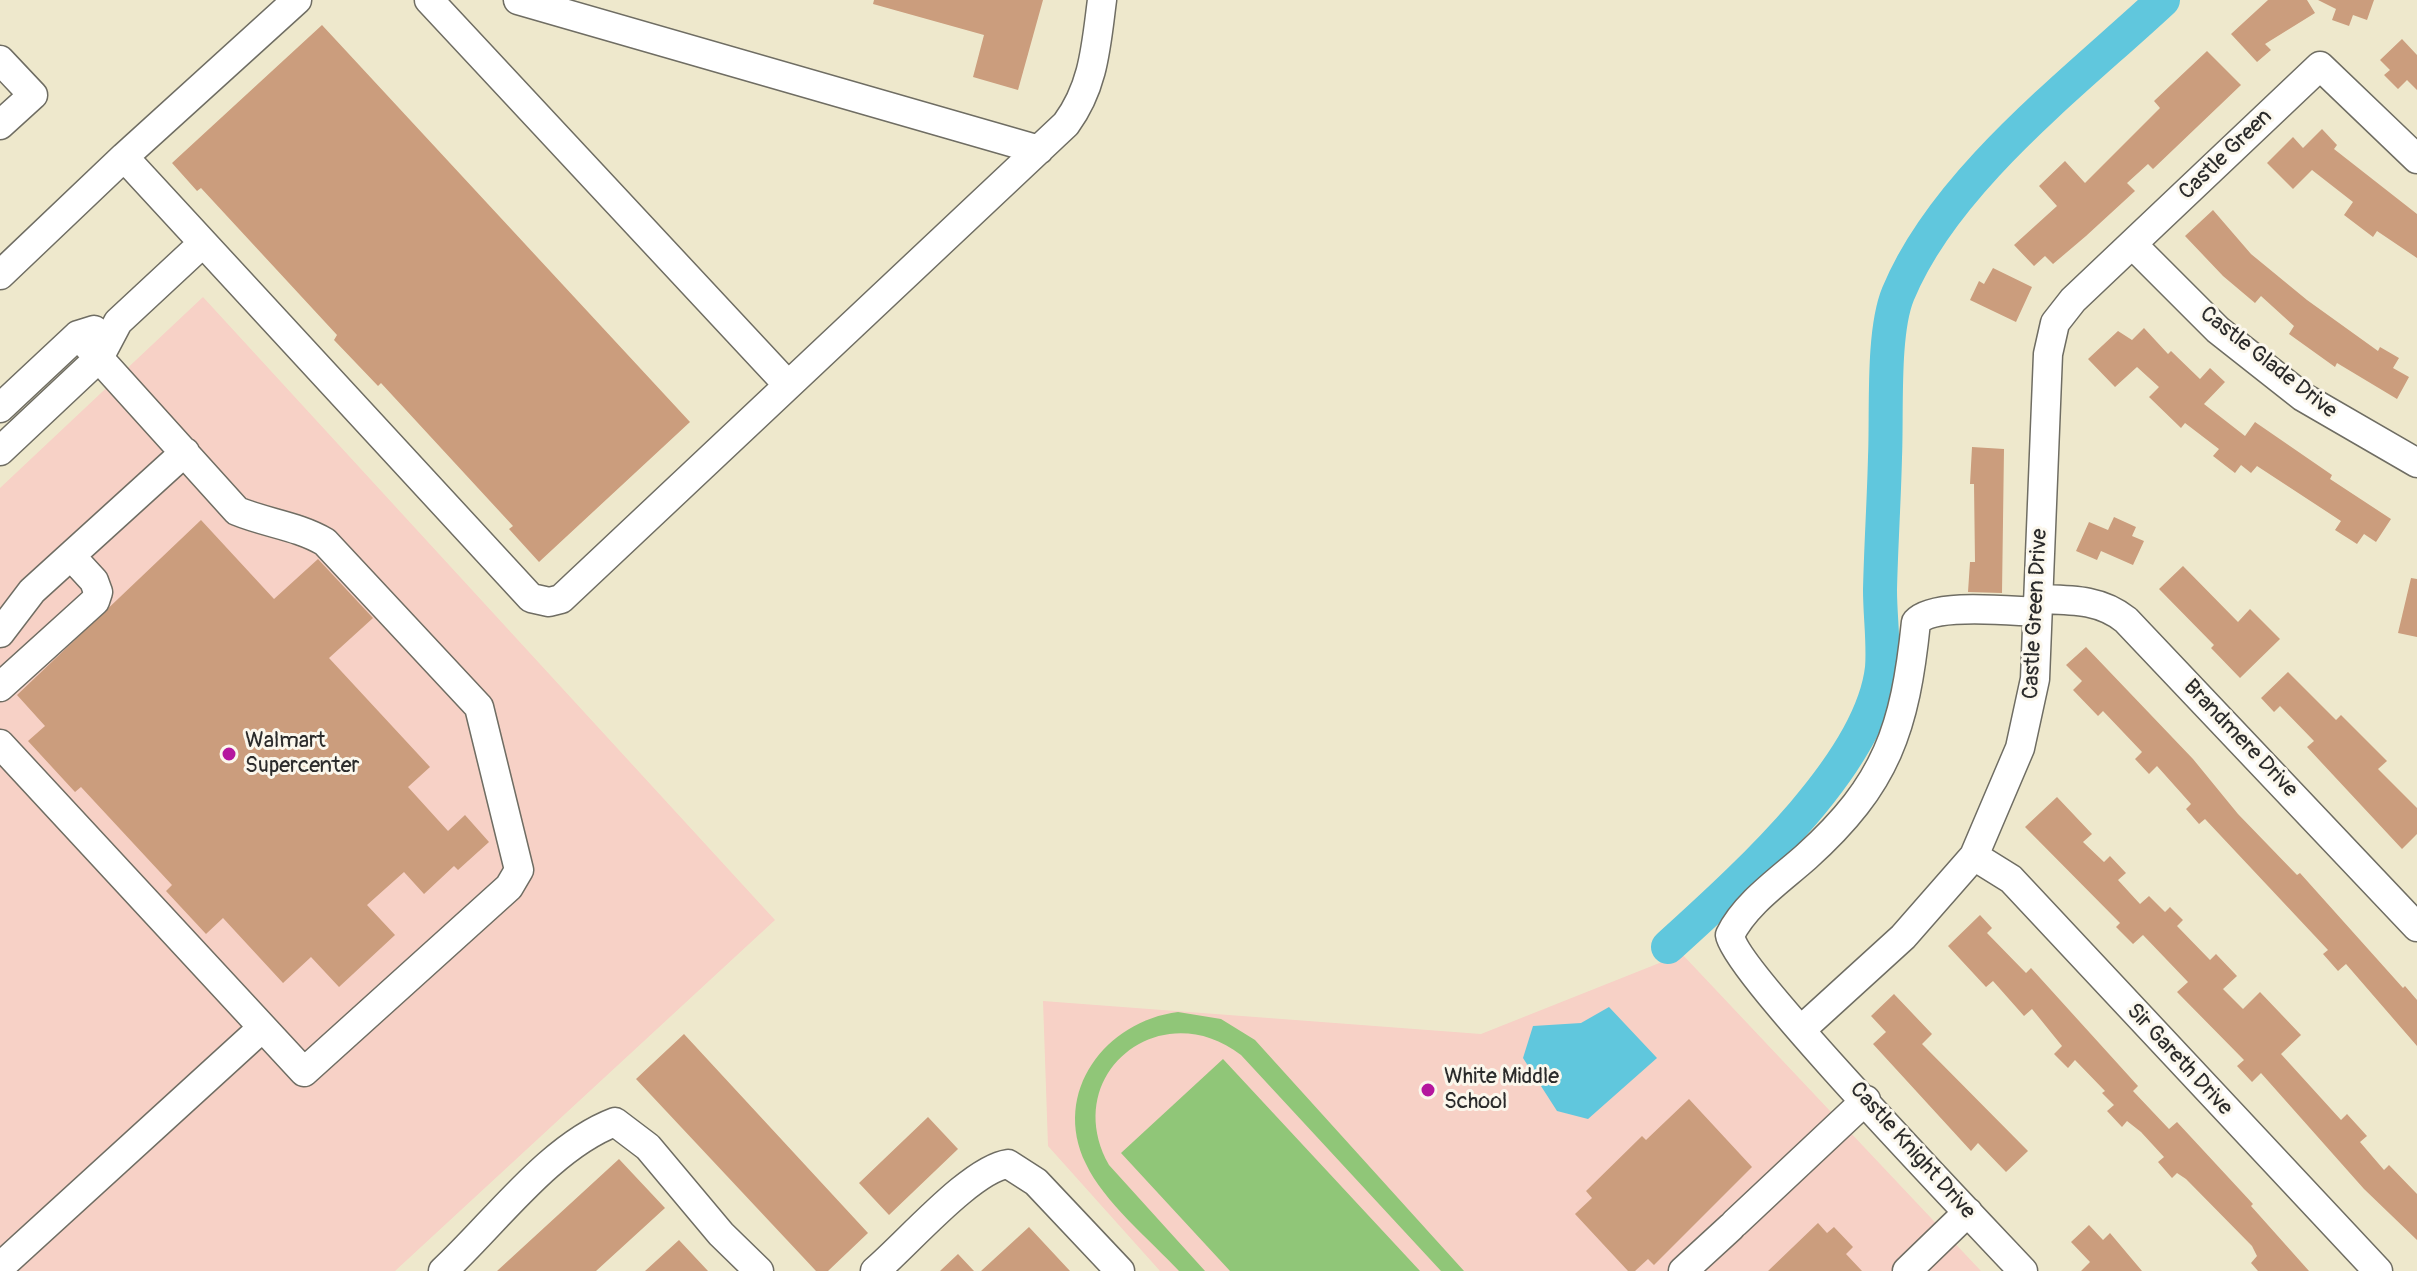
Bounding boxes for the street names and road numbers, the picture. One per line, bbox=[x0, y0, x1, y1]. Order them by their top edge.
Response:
street label: Castle Green bbox=[2174, 104, 2278, 206]
street label: Castle Glade Drive bbox=[2194, 301, 2342, 425]
street label: Castle Green Drive bbox=[2018, 528, 2054, 700]
street label: Brandmere Drive bbox=[2177, 675, 2303, 803]
street label: Sir Gareth Drive bbox=[2120, 999, 2238, 1121]
street label: Castle Knight Drive bbox=[1844, 1077, 1980, 1225]

